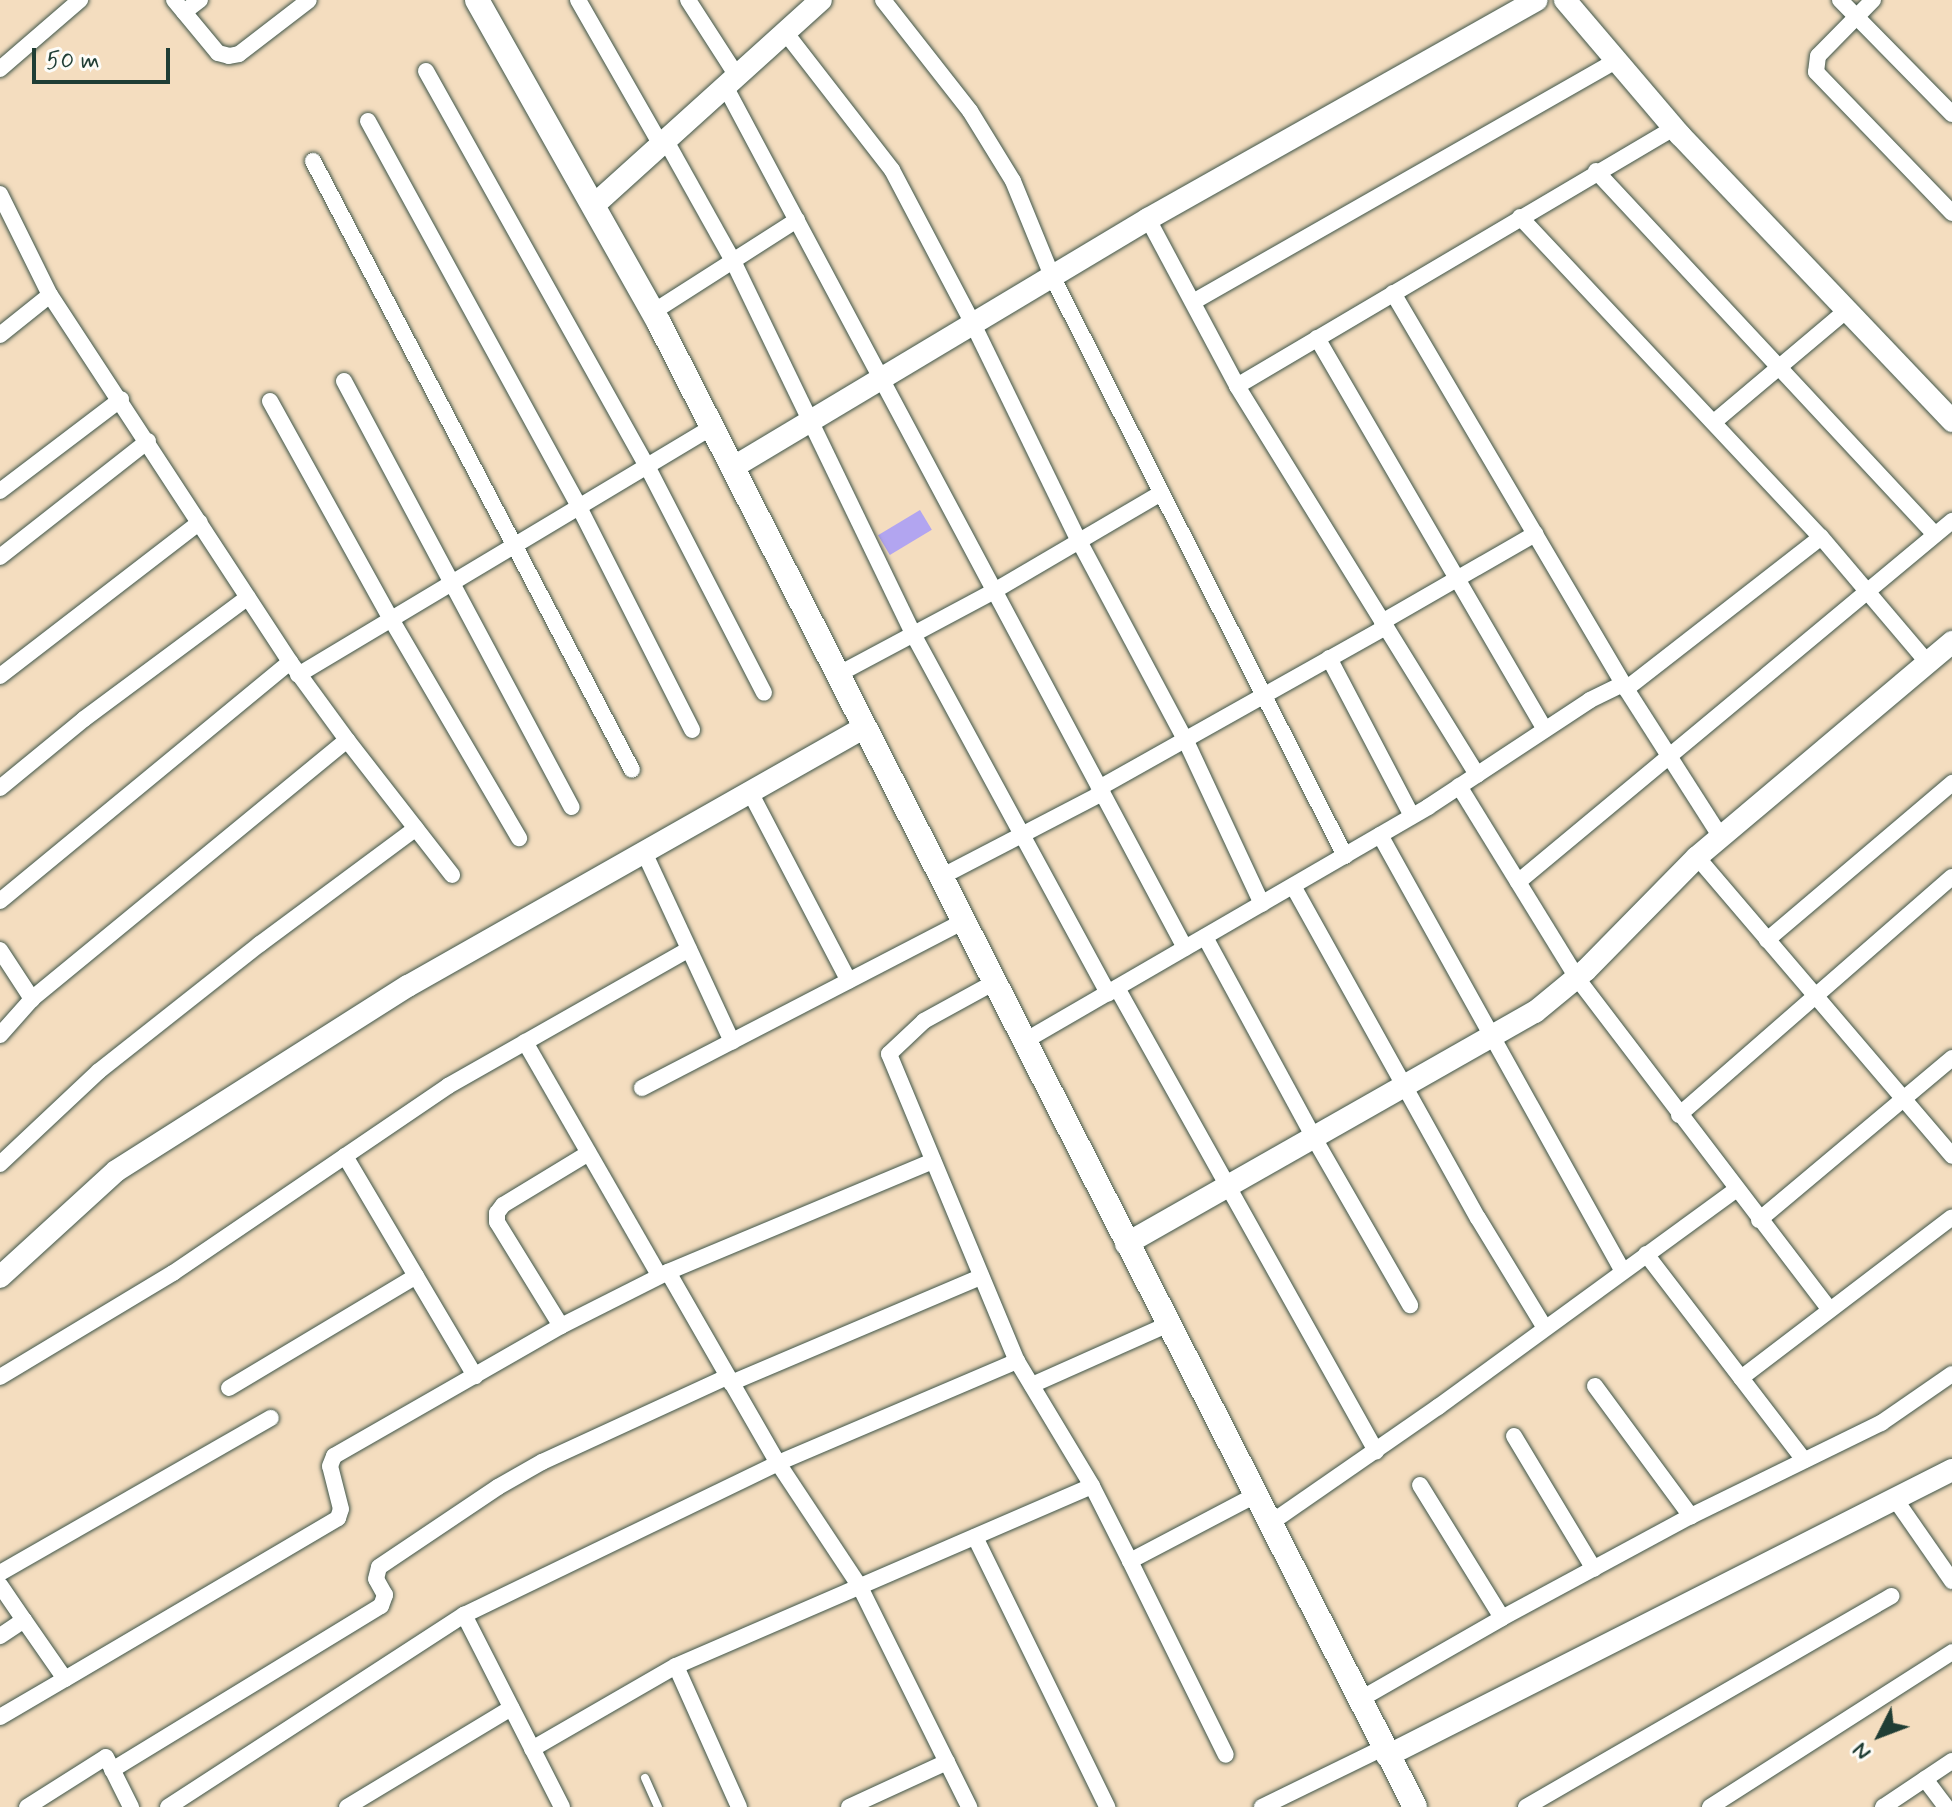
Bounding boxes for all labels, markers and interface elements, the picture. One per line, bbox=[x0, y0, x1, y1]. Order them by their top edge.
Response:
scale bar bbox=[36, 32, 174, 82]
text: 50 m bbox=[46, 46, 100, 77]
north arrow bbox=[1840, 1695, 1920, 1775]
text: N bbox=[1847, 1736, 1877, 1766]

